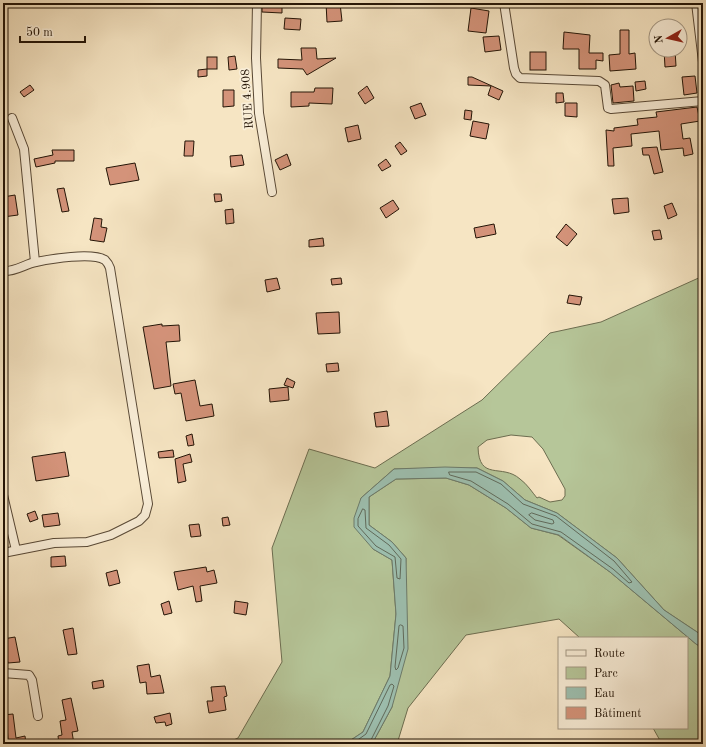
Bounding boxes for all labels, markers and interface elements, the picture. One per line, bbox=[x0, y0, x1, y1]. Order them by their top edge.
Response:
scale bar bbox=[20, 18, 85, 44]
north arrow bbox=[648, 18, 688, 58]
text: 50 m bbox=[26, 26, 53, 39]
text: N bbox=[653, 34, 666, 44]
street label: RUE 4.908 bbox=[240, 68, 256, 129]
legend bbox=[558, 637, 688, 729]
text: Route bbox=[594, 648, 625, 660]
text: Parc bbox=[594, 668, 618, 680]
text: Eau bbox=[594, 688, 615, 700]
text: Bâtiment bbox=[594, 708, 641, 720]

